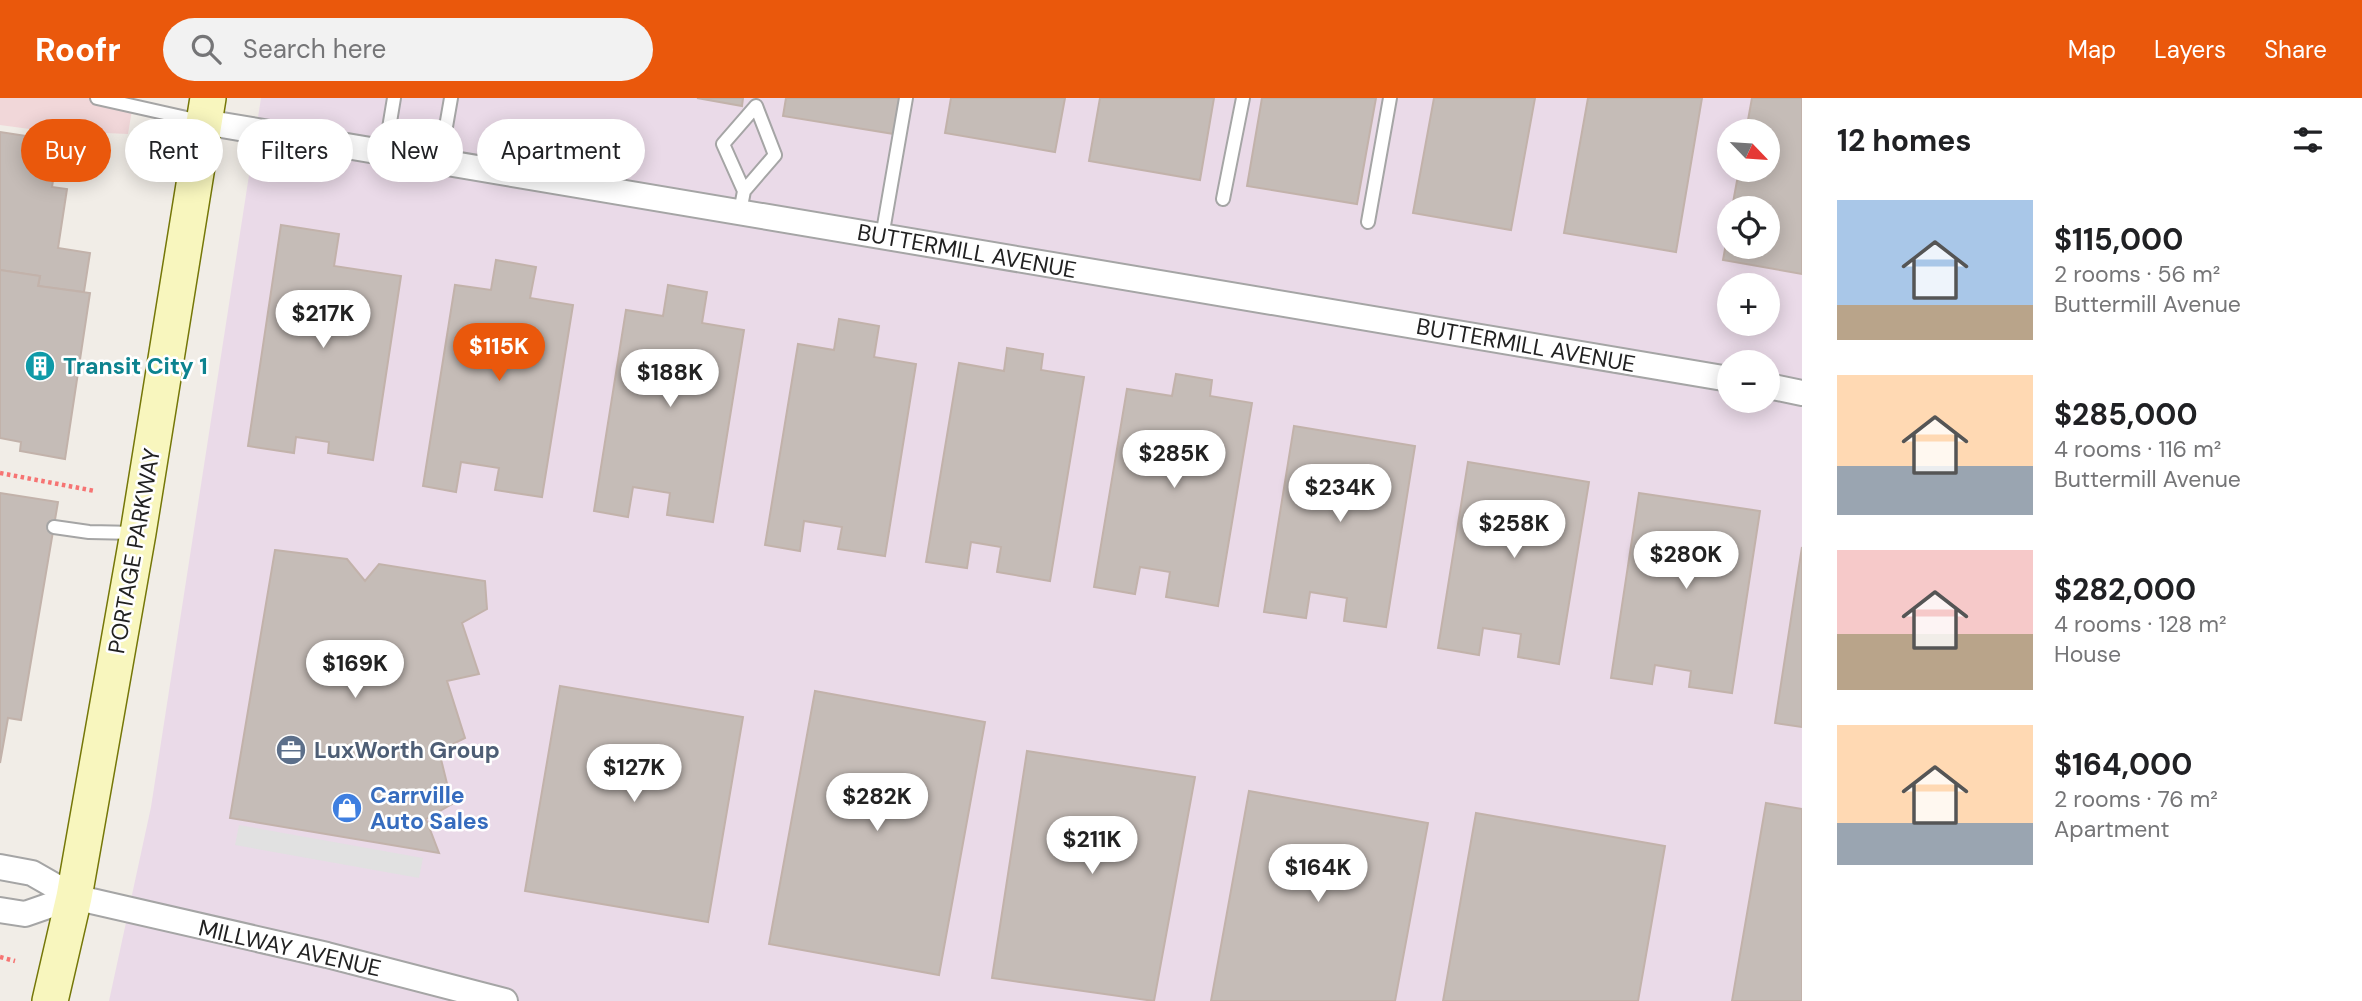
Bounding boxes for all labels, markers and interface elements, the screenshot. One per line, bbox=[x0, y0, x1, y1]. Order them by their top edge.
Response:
search box bbox=[163, 18, 653, 81]
text: Roofr bbox=[35, 28, 121, 71]
icon: search bbox=[187, 30, 225, 68]
text: Search here bbox=[243, 32, 386, 66]
text: Map bbox=[2068, 34, 2116, 65]
text: Layers bbox=[2154, 34, 2226, 65]
text: Share bbox=[2264, 34, 2327, 65]
chip: Buy bbox=[21, 119, 111, 182]
chip: Rent bbox=[125, 119, 223, 182]
chip: Filters bbox=[237, 119, 353, 182]
chip: New bbox=[367, 119, 463, 182]
chip: Apartment bbox=[477, 119, 645, 182]
north arrow bbox=[1717, 119, 1780, 182]
map controls bbox=[1717, 119, 1780, 413]
text: 12 homes bbox=[1837, 121, 1971, 160]
icon: filters bbox=[2289, 121, 2327, 159]
button: locate bbox=[1717, 196, 1780, 259]
street label: BUTTERMILL AVENUE bbox=[855, 217, 1079, 285]
text: $115,000 bbox=[2054, 220, 2183, 259]
icon: home bbox=[1893, 228, 1977, 312]
text: 2 rooms · 56 m² bbox=[2054, 259, 2220, 289]
button: + bbox=[1717, 273, 1780, 336]
text: Buttermill Avenue bbox=[2054, 289, 2241, 319]
pin: $217K bbox=[274, 290, 372, 350]
text: $217K bbox=[292, 298, 354, 328]
street label: BUTTERMILL AVENUE bbox=[1414, 311, 1638, 379]
pin: $115K bbox=[450, 324, 548, 383]
text: $115K bbox=[469, 331, 529, 361]
building icon: Transit City 1 bbox=[23, 349, 57, 383]
pin: $188K bbox=[621, 350, 719, 409]
button: − bbox=[1717, 350, 1780, 413]
place label: Transit City 1 bbox=[63, 351, 208, 381]
text: $188K bbox=[637, 357, 703, 387]
text: $285,000 bbox=[2054, 395, 2198, 434]
icon: home bbox=[1893, 403, 1977, 487]
pin: $285K bbox=[1125, 430, 1223, 490]
text: 4 rooms · 116 m² bbox=[2054, 434, 2221, 464]
text: $285K bbox=[1139, 438, 1209, 468]
street label: PORTAGE PARKWAY bbox=[101, 446, 167, 656]
pin: $234K bbox=[1291, 464, 1389, 524]
text: Buttermill Avenue bbox=[2054, 464, 2241, 494]
text: $234K bbox=[1304, 472, 1376, 502]
pin: $258K bbox=[1465, 500, 1563, 560]
text: $258K bbox=[1478, 508, 1550, 538]
pin: $280K bbox=[1637, 532, 1735, 591]
text: $280K bbox=[1650, 539, 1722, 569]
text: $282,000 bbox=[2054, 570, 2196, 609]
icon: home bbox=[1893, 578, 1977, 662]
text: 4 rooms · 128 m² bbox=[2054, 609, 2226, 639]
text: House bbox=[2054, 639, 2121, 669]
pin: $169K bbox=[306, 640, 404, 700]
text: $169K bbox=[322, 648, 388, 678]
office icon: LuxWorth Group bbox=[274, 733, 308, 767]
place label: LuxWorth Group bbox=[314, 735, 500, 765]
pin: $127K bbox=[585, 744, 683, 804]
text: $164,000 bbox=[2054, 745, 2192, 784]
text: $127K bbox=[603, 752, 665, 782]
icon: home bbox=[1893, 753, 1977, 837]
pin: $282K bbox=[828, 774, 926, 833]
place label: Carrville Auto Sales bbox=[370, 780, 489, 836]
text: $282K bbox=[842, 781, 912, 811]
text: 2 rooms · 76 m² bbox=[2054, 784, 2218, 814]
shop icon: Carrville Auto Sales bbox=[330, 791, 364, 825]
text: Apartment bbox=[2054, 814, 2169, 844]
pin: $211K bbox=[1043, 816, 1141, 876]
text: $211K bbox=[1063, 824, 1121, 854]
pin: $164K bbox=[1269, 844, 1367, 904]
text: $164K bbox=[1285, 852, 1351, 882]
street label: MILLWAY AVENUE bbox=[196, 912, 384, 984]

